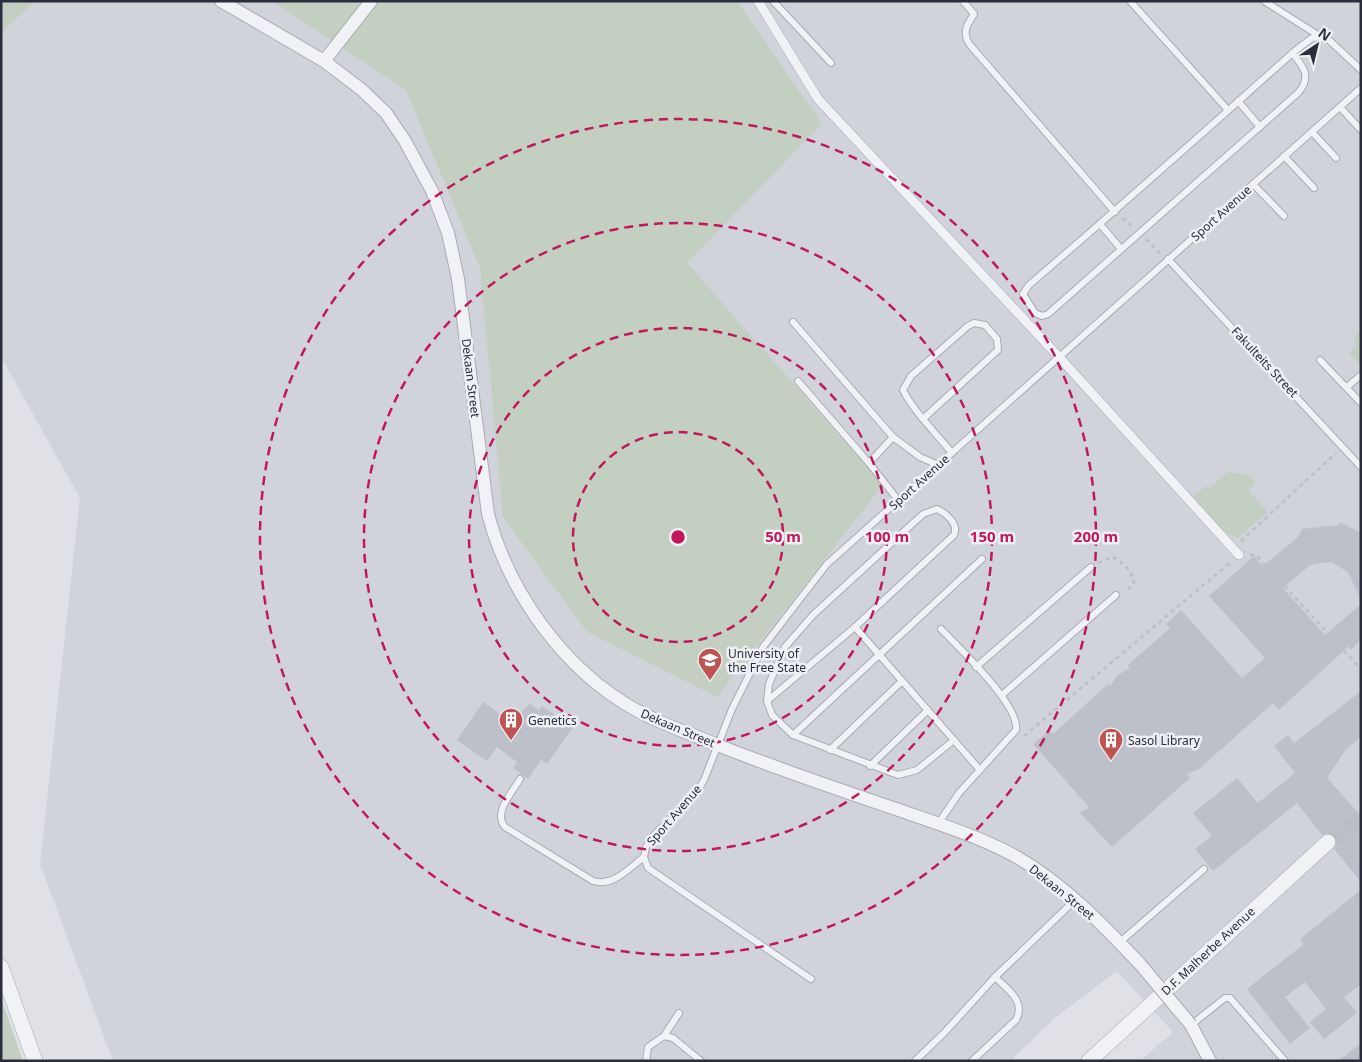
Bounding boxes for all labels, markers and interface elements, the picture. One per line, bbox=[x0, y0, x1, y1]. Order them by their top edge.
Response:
north arrow bbox=[1292, 20, 1342, 70]
text: N bbox=[1315, 23, 1335, 45]
street label: Sport Avenue bbox=[1187, 181, 1255, 245]
street label: Fakulteits Street bbox=[1228, 323, 1303, 401]
street label: Dekaan Street bbox=[458, 338, 484, 419]
street label: Sport Avenue bbox=[885, 450, 953, 514]
text: 50 m bbox=[765, 526, 801, 546]
text: 100 m bbox=[865, 526, 909, 546]
text: 150 m bbox=[970, 526, 1014, 546]
text: 200 m bbox=[1074, 526, 1118, 546]
centre of rings bbox=[669, 528, 687, 546]
place label: University of the Free State bbox=[728, 645, 806, 676]
school or university icon: University of the Free State bbox=[697, 647, 723, 681]
street label: Dekaan Street bbox=[638, 705, 718, 752]
building icon: Genetics bbox=[498, 707, 524, 741]
place label: Genetics bbox=[528, 712, 577, 729]
building icon: Sasol Library bbox=[1098, 727, 1124, 761]
place label: Sasol Library bbox=[1128, 732, 1201, 749]
street label: Sport Avenue bbox=[643, 781, 705, 849]
street label: Dekaan Street bbox=[1026, 860, 1099, 924]
street label: D.F. Malherbe Avenue bbox=[1157, 903, 1259, 999]

